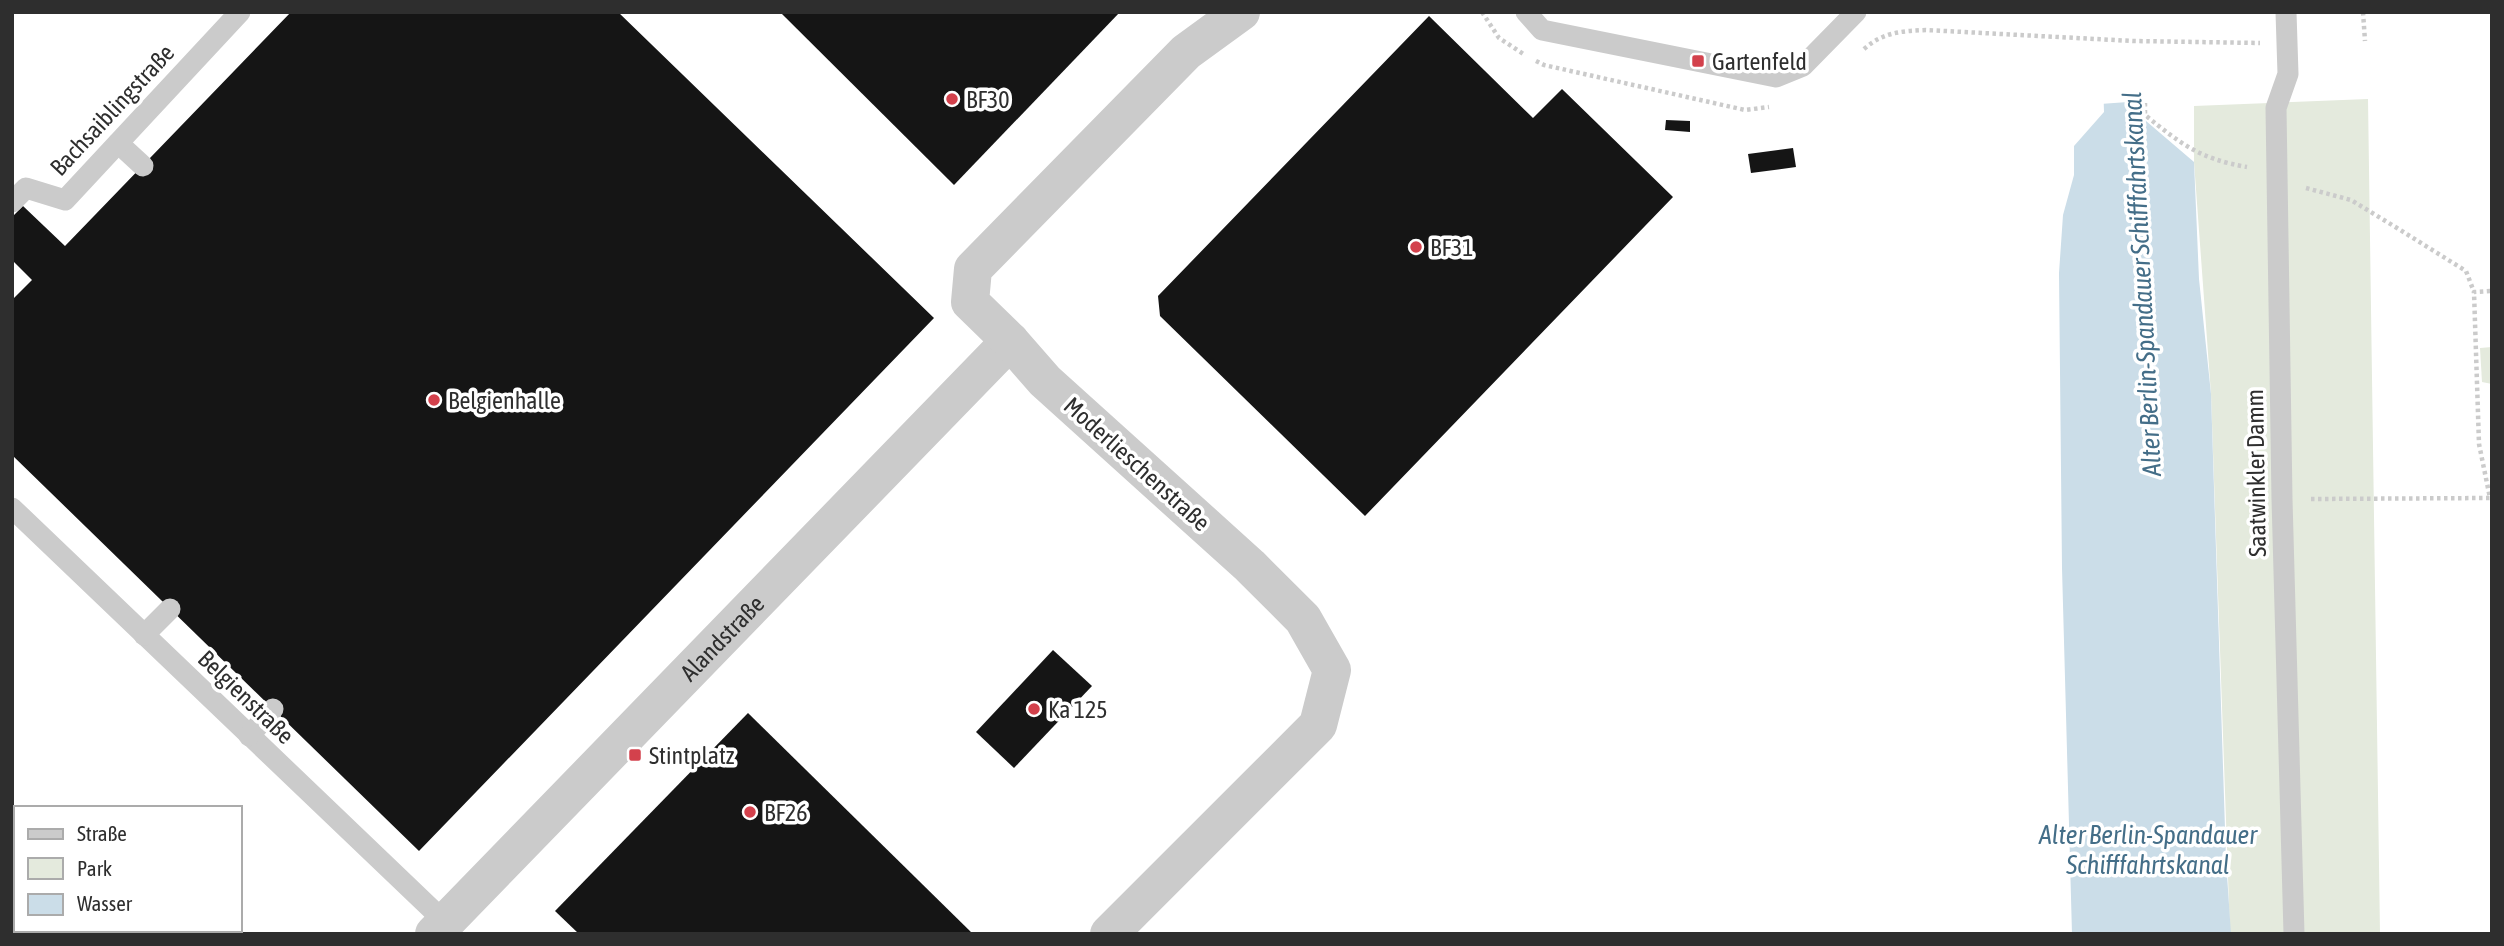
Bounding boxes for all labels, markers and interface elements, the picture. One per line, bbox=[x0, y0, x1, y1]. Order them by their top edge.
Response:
street label: Bachsaiblingstraße bbox=[45, 39, 179, 181]
place label: Gartenfeld bbox=[1712, 48, 1807, 75]
marker: Gartenfeld bbox=[1690, 53, 1706, 69]
place label: BF30 bbox=[966, 86, 1010, 113]
marker: BF30 bbox=[944, 91, 960, 107]
water label: Alter Berlin-Spandauer Schifffahrtskanal bbox=[2117, 91, 2167, 478]
place label: BF31 bbox=[1430, 234, 1474, 261]
marker: BF31 bbox=[1408, 239, 1424, 255]
place label: Belgienhalle bbox=[448, 387, 561, 414]
street label: Saatwinkler Damm bbox=[2241, 389, 2271, 557]
marker: Belgienhalle bbox=[426, 392, 442, 408]
street label: Moderlieschenstraße bbox=[1059, 392, 1215, 536]
street label: Alandstraße bbox=[675, 590, 769, 686]
street label: Belgienstraße bbox=[193, 645, 299, 749]
place label: Ka 125 bbox=[1048, 696, 1108, 723]
marker: Ka 125 bbox=[1026, 701, 1042, 717]
place label: Stintplatz bbox=[649, 742, 735, 769]
marker: Stintplatz bbox=[627, 747, 643, 763]
place label: BF26 bbox=[764, 799, 808, 826]
marker: BF26 bbox=[742, 804, 758, 820]
legend bbox=[14, 806, 242, 932]
water label: Alter Berlin-Spandauer Schifffahrtskanal bbox=[2038, 820, 2258, 880]
text: Straße bbox=[77, 821, 127, 845]
text: Park bbox=[77, 856, 112, 880]
text: Wasser bbox=[77, 891, 133, 915]

